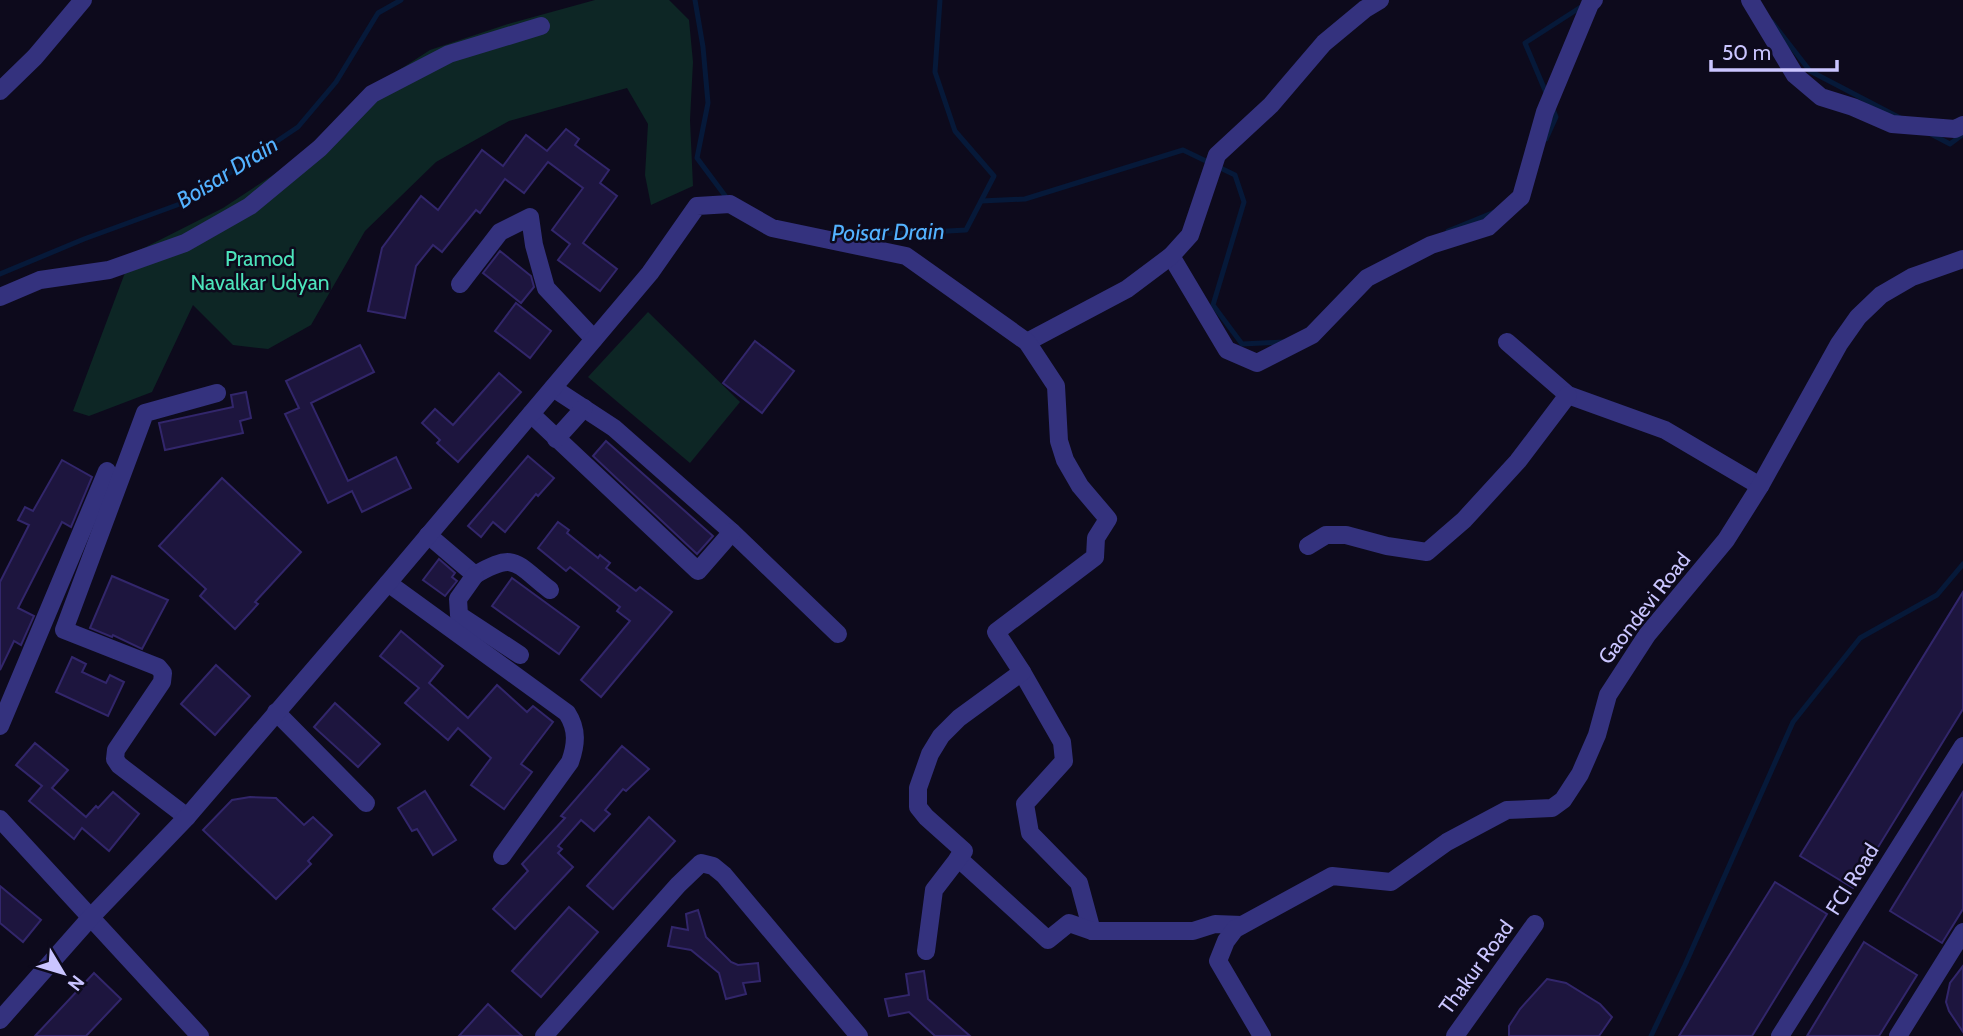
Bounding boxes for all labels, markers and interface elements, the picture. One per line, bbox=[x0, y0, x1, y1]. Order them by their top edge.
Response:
scale bar bbox=[1711, 28, 1837, 72]
text: 50 m bbox=[1722, 40, 1771, 65]
water label: Boisar Drain bbox=[171, 130, 283, 214]
water label: Poisar Drain bbox=[831, 217, 945, 247]
park label: Pramod Navalkar Udyan bbox=[190, 246, 330, 295]
street label: Gaondevi Road bbox=[1593, 547, 1695, 669]
street label: FCI Road bbox=[1820, 839, 1884, 919]
street label: Thakur Road bbox=[1434, 915, 1518, 1019]
north arrow bbox=[28, 938, 98, 1008]
text: N bbox=[63, 971, 89, 996]

